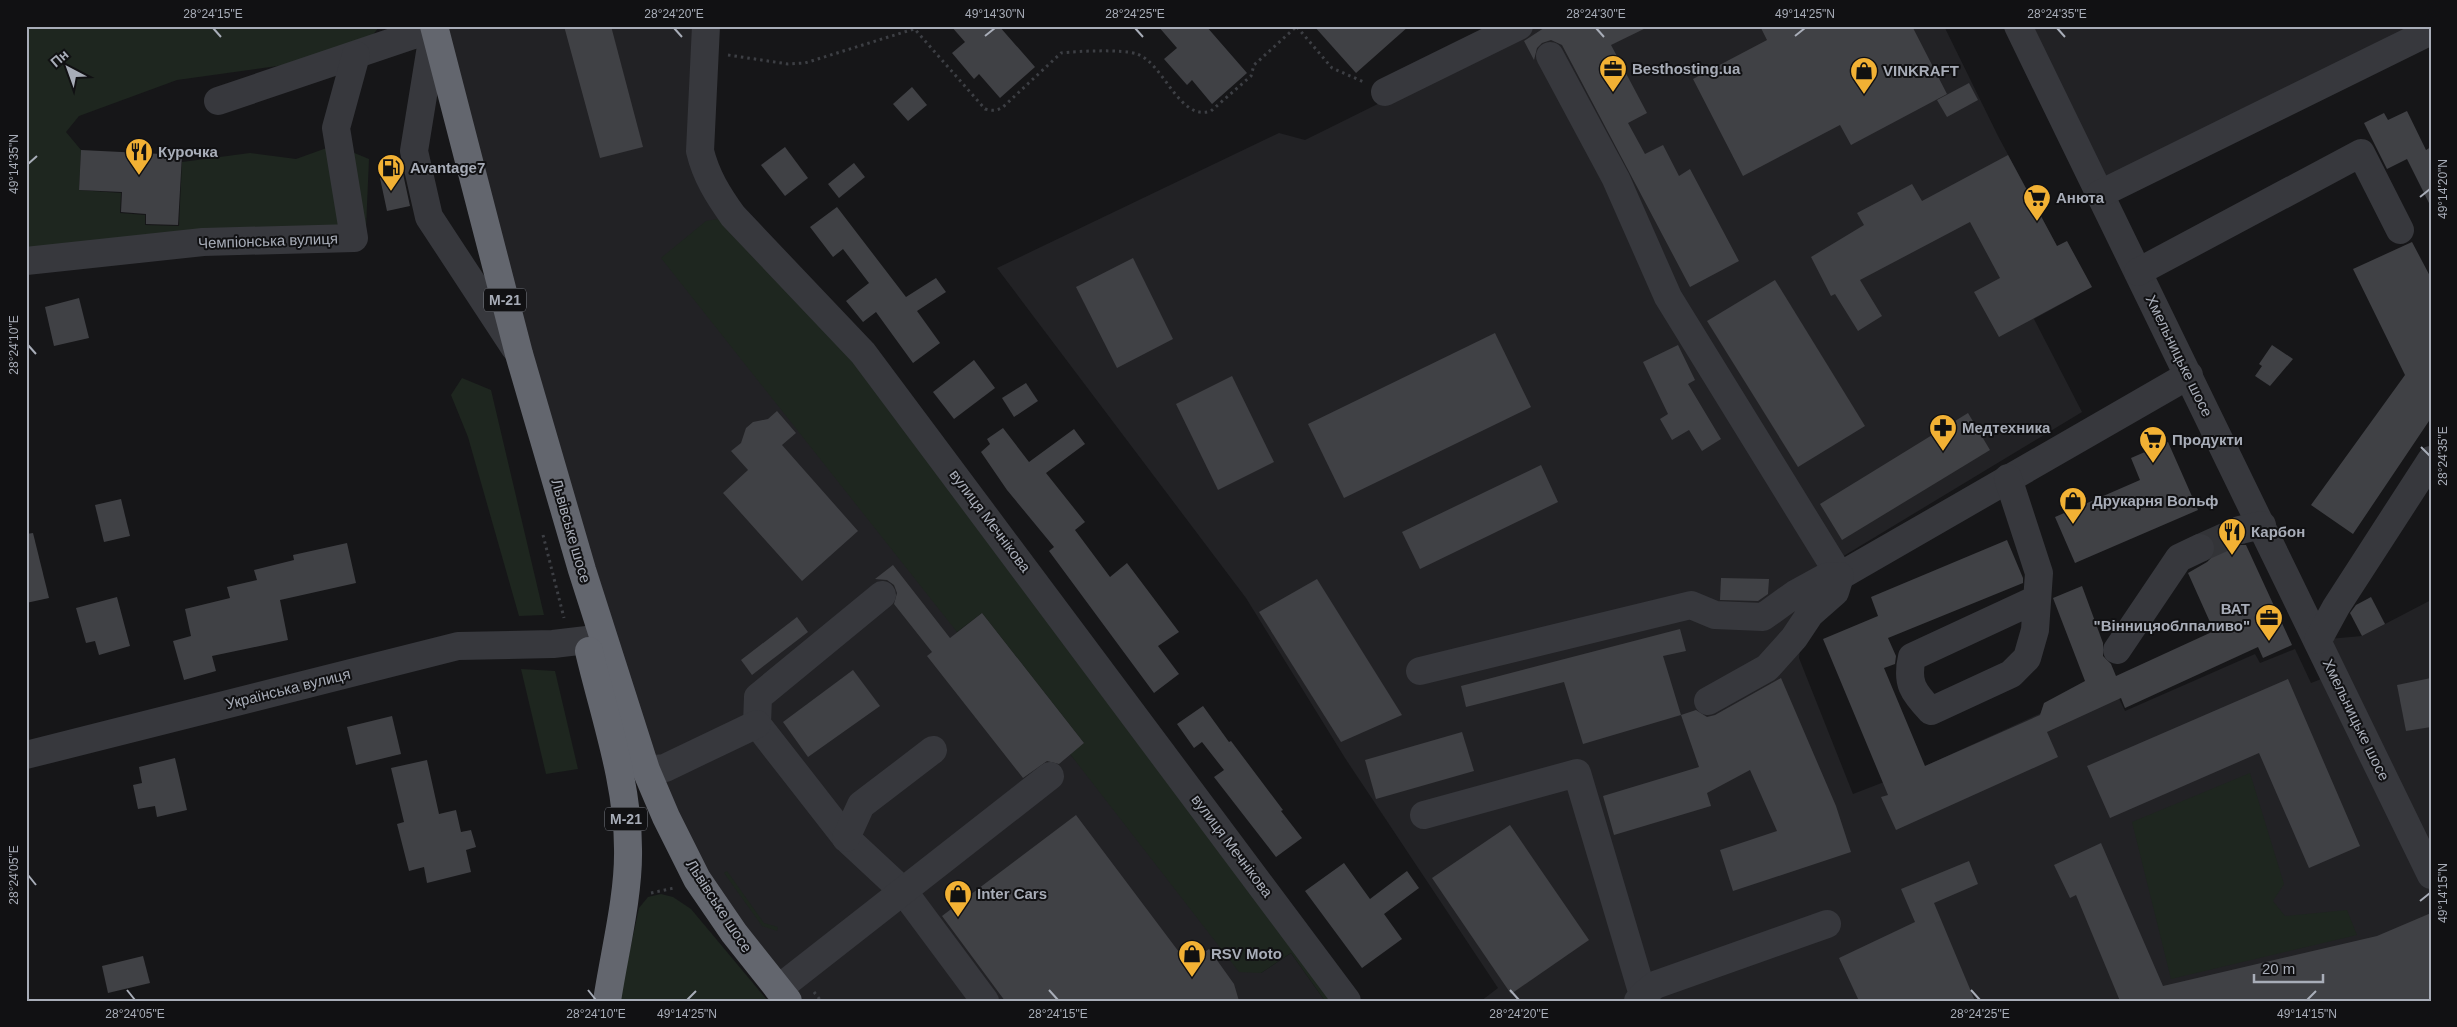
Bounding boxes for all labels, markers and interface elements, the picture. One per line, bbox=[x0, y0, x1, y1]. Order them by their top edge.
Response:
text: 28°24'15"E bbox=[183, 7, 243, 21]
text: 28°24'20"E bbox=[644, 7, 704, 21]
text: 49°14'30"N bbox=[965, 7, 1025, 21]
text: 28°24'25"E bbox=[1105, 7, 1165, 21]
text: 28°24'30"E bbox=[1566, 7, 1626, 21]
text: 49°14'25"N bbox=[1775, 7, 1835, 21]
text: 28°24'35"E bbox=[2027, 7, 2087, 21]
north arrow bbox=[42, 42, 92, 92]
text: Пн bbox=[47, 46, 72, 70]
office icon: Besthosting.ua bbox=[1598, 54, 1628, 93]
shop icon: VINKRAFT bbox=[1849, 56, 1879, 95]
place label: Besthosting.ua bbox=[1632, 60, 1741, 77]
place label: VINKRAFT bbox=[1883, 62, 1959, 79]
text: 49°14'35"N bbox=[7, 134, 21, 194]
restaurant icon: Курочка bbox=[124, 137, 154, 176]
place label: Курочка bbox=[158, 143, 218, 160]
fuel station icon: Avantage7 bbox=[376, 153, 406, 192]
place label: Avantage7 bbox=[410, 159, 485, 176]
text: 49°14'20"N bbox=[2436, 159, 2450, 219]
supermarket icon: Анюта bbox=[2022, 183, 2052, 222]
place label: Анюта bbox=[2056, 189, 2105, 206]
street label: Чемпіонська вулиця bbox=[198, 230, 338, 251]
road number: М-21 bbox=[484, 288, 526, 312]
street label: Хмельницьке шосе bbox=[2143, 292, 2216, 419]
text: 28°24'10"E bbox=[7, 315, 21, 375]
pharmacy icon: Медтехника bbox=[1928, 413, 1958, 452]
place label: Медтехника bbox=[1962, 419, 2051, 436]
supermarket icon: Продукти bbox=[2138, 425, 2168, 464]
text: 28°24'35"E bbox=[2436, 426, 2450, 486]
place label: Продукти bbox=[2172, 431, 2243, 448]
street label: вулиця Мечнікова bbox=[946, 466, 1035, 576]
street label: Львівське шосе bbox=[548, 477, 594, 585]
shop icon: Друкарня Вольф bbox=[2058, 486, 2088, 525]
place label: Друкарня Вольф bbox=[2092, 492, 2218, 509]
restaurant icon: Карбон bbox=[2217, 517, 2247, 556]
place label: Карбон bbox=[2251, 523, 2305, 540]
place label: ВАТ "Вінницяоблпаливо" bbox=[2094, 600, 2250, 634]
office icon: ВАТ "Вінницяоблпаливо" bbox=[2254, 603, 2284, 642]
street label: Хмельницьке шосе bbox=[2320, 656, 2393, 783]
street label: Українська вулиця bbox=[224, 665, 352, 712]
street label: вулиця Мечнікова bbox=[1188, 791, 1277, 901]
road number: М-21 bbox=[605, 808, 647, 831]
text: 28°24'05"E bbox=[7, 845, 21, 905]
street label: Львівське шосе bbox=[683, 856, 756, 955]
text: 49°14'15"N bbox=[2436, 863, 2450, 923]
shop icon: Inter Cars bbox=[943, 879, 973, 918]
place label: Inter Cars bbox=[977, 885, 1047, 902]
shop icon: RSV Moto bbox=[1177, 939, 1207, 978]
place label: RSV Moto bbox=[1211, 945, 1282, 962]
scale bar bbox=[2254, 952, 2323, 984]
text: 20 m bbox=[2262, 960, 2295, 977]
text: 28°24'05"E bbox=[105, 1007, 165, 1021]
text: 28°24'10"E bbox=[566, 1007, 626, 1021]
text: 49°14'25"N bbox=[657, 1007, 717, 1021]
text: 28°24'15"E bbox=[1028, 1007, 1088, 1021]
text: 28°24'20"E bbox=[1489, 1007, 1549, 1021]
text: 28°24'25"E bbox=[1950, 1007, 2010, 1021]
text: 49°14'15"N bbox=[2277, 1007, 2337, 1021]

